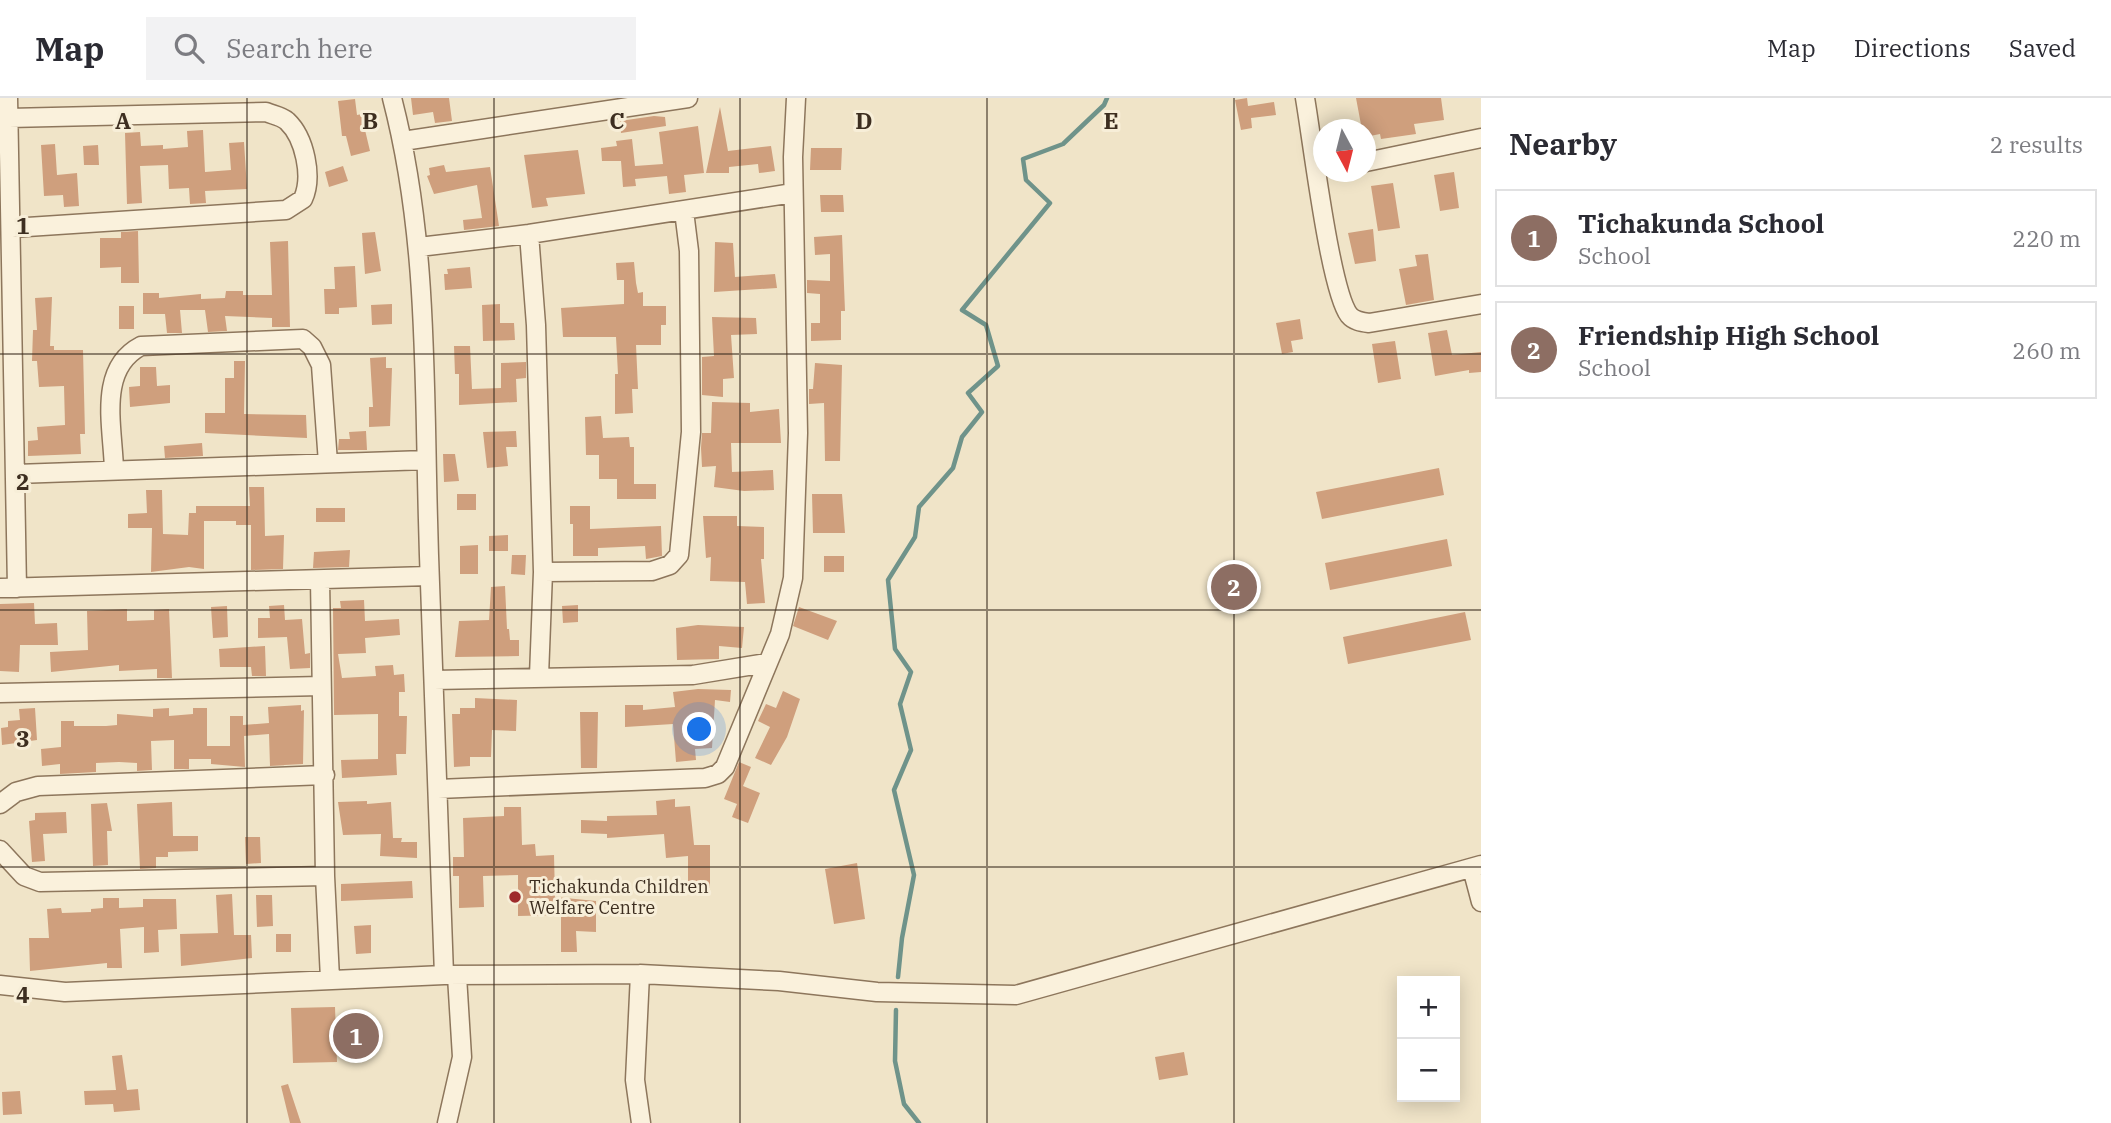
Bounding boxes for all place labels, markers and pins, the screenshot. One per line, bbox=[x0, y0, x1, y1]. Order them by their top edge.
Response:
pin: 2 bbox=[1211, 561, 1257, 613]
place label: Tichakunda Children Welfare Centre bbox=[529, 875, 709, 919]
marker: Tichakunda Children Welfare Centre bbox=[507, 889, 523, 905]
pin: 1 bbox=[333, 1010, 379, 1062]

